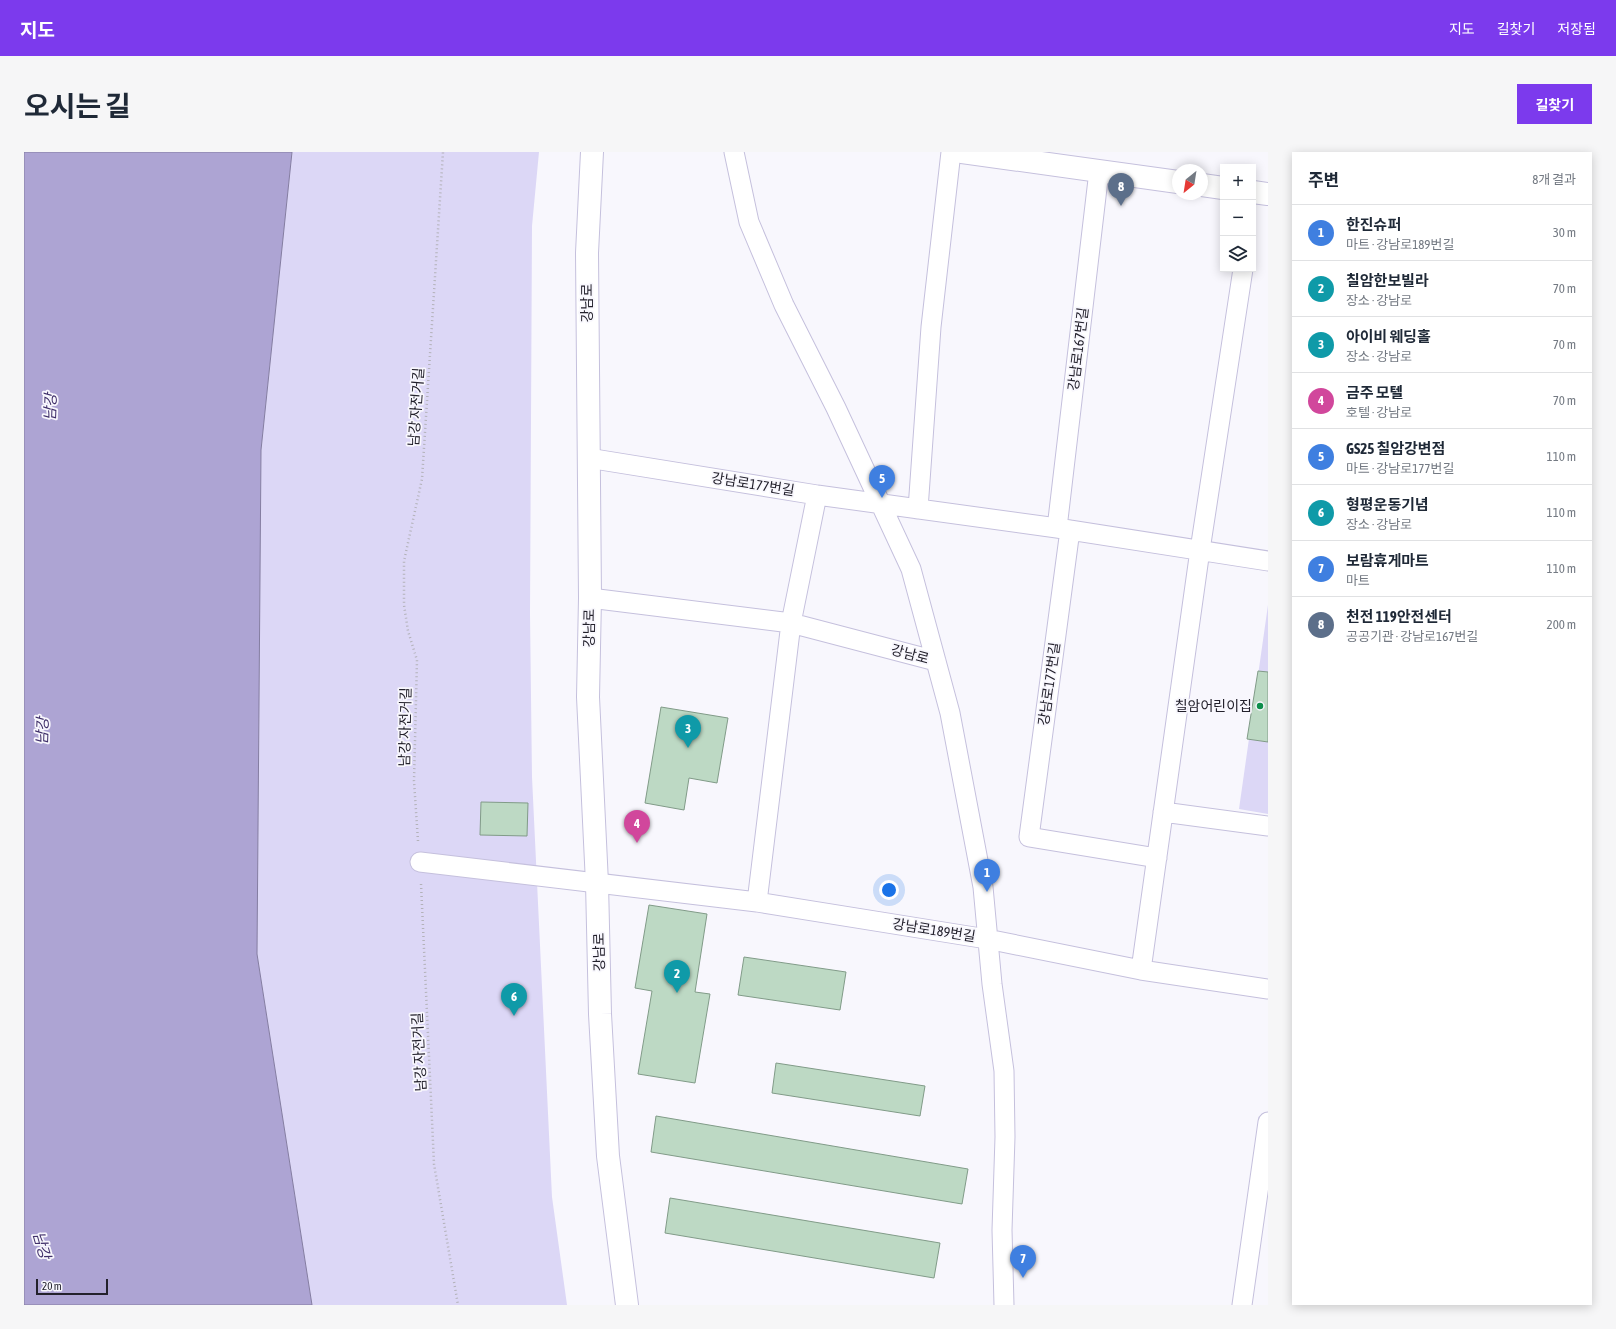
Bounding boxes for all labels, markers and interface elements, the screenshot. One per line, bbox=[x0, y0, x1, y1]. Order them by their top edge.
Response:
text: 지도 bbox=[20, 19, 55, 41]
text: 지도 bbox=[1449, 21, 1475, 37]
text: 길찾기 bbox=[1497, 21, 1535, 37]
text: 저장됨 bbox=[1557, 21, 1596, 37]
button: 길찾기 bbox=[1517, 84, 1592, 124]
text: 오시는 길 bbox=[24, 90, 131, 122]
north arrow bbox=[1172, 164, 1208, 200]
map controls bbox=[1220, 164, 1256, 272]
button: + bbox=[1220, 164, 1256, 200]
text: 주변 bbox=[1308, 170, 1339, 190]
text: 8개 결과 bbox=[1532, 172, 1576, 187]
pin: 8 bbox=[1108, 173, 1134, 206]
button: − bbox=[1220, 200, 1256, 236]
text: 한진슈퍼 bbox=[1346, 216, 1401, 233]
text: 1 bbox=[1318, 225, 1324, 240]
text: 30 m bbox=[1553, 225, 1576, 240]
button: layers bbox=[1220, 236, 1256, 272]
text: 마트 · 강남로189번길 bbox=[1346, 237, 1454, 252]
text: 칠암한보빌라 bbox=[1346, 272, 1429, 289]
text: 2 bbox=[1318, 281, 1324, 296]
text: 70 m bbox=[1553, 281, 1576, 296]
street label: 강남로 bbox=[579, 284, 595, 322]
text: 장소 · 강남로 bbox=[1346, 293, 1412, 308]
street label: 강남로167번길 bbox=[1065, 306, 1091, 392]
text: 아이비 웨딩홀 bbox=[1346, 328, 1431, 345]
text: 3 bbox=[1318, 337, 1324, 352]
text: 70 m bbox=[1553, 337, 1576, 352]
text: 장소 · 강남로 bbox=[1346, 349, 1412, 364]
street label: 남강 자전거길 bbox=[405, 367, 427, 447]
text: 금주 모텔 bbox=[1346, 384, 1403, 401]
water label: 남강 bbox=[41, 391, 59, 421]
text: 4 bbox=[1318, 393, 1324, 408]
text: 70 m bbox=[1553, 393, 1576, 408]
text: 호텔 · 강남로 bbox=[1346, 405, 1412, 420]
text: GS25 칠암강변점 bbox=[1346, 440, 1445, 457]
text: 5 bbox=[1318, 449, 1324, 464]
text: 110 m bbox=[1547, 449, 1576, 464]
text: 마트 · 강남로177번길 bbox=[1346, 461, 1454, 476]
pin: 5 bbox=[869, 465, 895, 498]
street label: 강남로177번길 bbox=[710, 470, 796, 498]
text: 형평운동기념 bbox=[1346, 496, 1429, 513]
text: 6 bbox=[1318, 505, 1324, 520]
text: 110 m bbox=[1547, 505, 1576, 520]
text: 장소 · 강남로 bbox=[1346, 517, 1412, 532]
text: 보람휴게마트 bbox=[1346, 552, 1429, 569]
text: 7 bbox=[1318, 561, 1324, 576]
text: 110 m bbox=[1547, 561, 1576, 576]
text: 마트 bbox=[1346, 573, 1370, 588]
street label: 강남로 bbox=[581, 608, 597, 647]
text: 천전 119안전센터 bbox=[1346, 608, 1452, 625]
text: 8 bbox=[1318, 617, 1324, 632]
text: 200 m bbox=[1547, 617, 1576, 632]
text: 공공기관 · 강남로167번길 bbox=[1346, 629, 1478, 644]
street label: 강남로 bbox=[889, 641, 931, 667]
street label: 강남로177번길 bbox=[1035, 641, 1063, 727]
street label: 남강 자전거길 bbox=[396, 687, 414, 767]
place label: 칠암어린이집 bbox=[1175, 698, 1252, 714]
marker: 칠암어린이집 bbox=[1255, 701, 1265, 711]
water label: 남강 bbox=[33, 715, 51, 745]
pin: 3 bbox=[675, 715, 701, 748]
pin: 4 bbox=[624, 810, 650, 843]
pin: 1 bbox=[974, 859, 1000, 892]
your location bbox=[879, 880, 899, 900]
street label: 강남로189번길 bbox=[891, 916, 977, 944]
street label: 강남로 bbox=[591, 932, 607, 971]
pin: 2 bbox=[664, 960, 690, 993]
pin: 6 bbox=[501, 983, 527, 1016]
street label: 남강 자전거길 bbox=[409, 1012, 429, 1092]
water label: 남강 bbox=[30, 1229, 55, 1263]
pin: 7 bbox=[1010, 1245, 1036, 1278]
scale bar bbox=[36, 1277, 108, 1296]
text: 20 m bbox=[42, 1280, 62, 1292]

